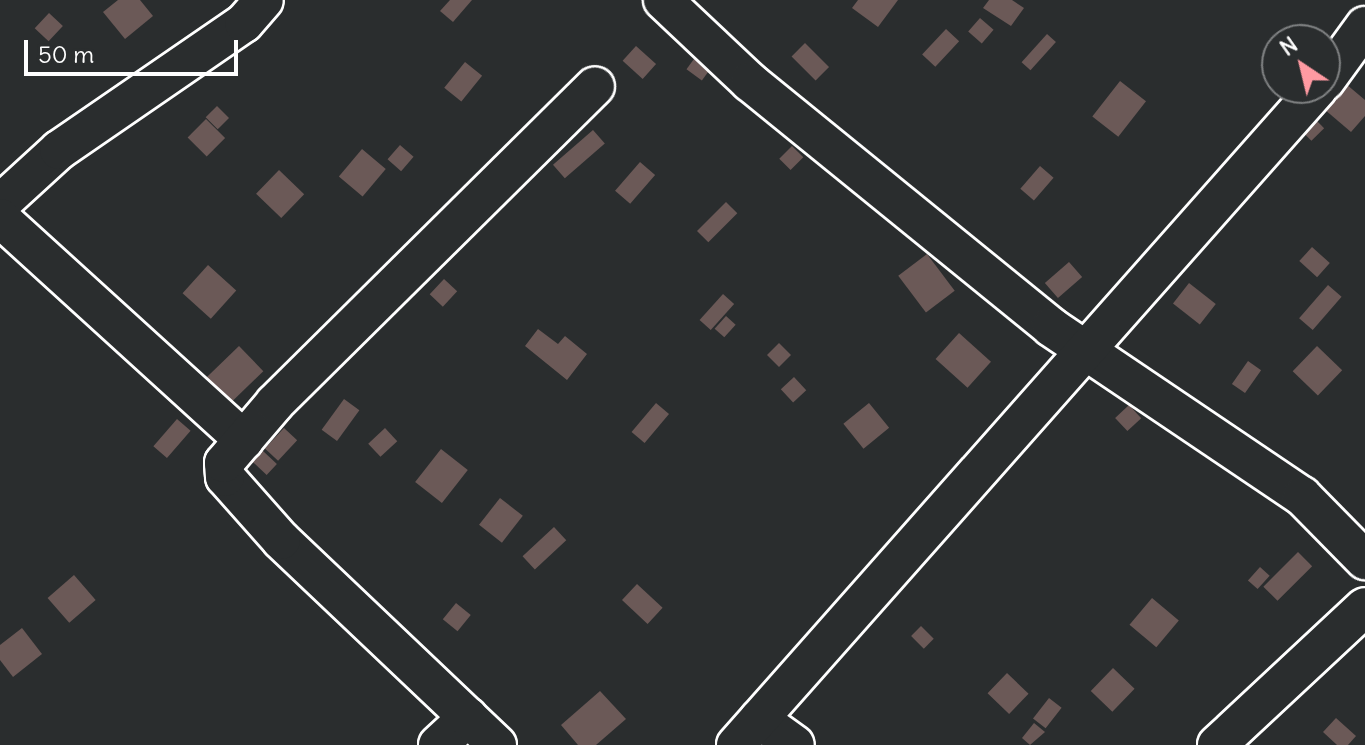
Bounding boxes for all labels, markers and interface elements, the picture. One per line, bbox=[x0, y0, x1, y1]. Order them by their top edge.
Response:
scale bar bbox=[28, 24, 242, 74]
north arrow bbox=[1261, 24, 1341, 104]
text: N bbox=[1274, 30, 1303, 62]
text: 50 m bbox=[38, 39, 94, 69]

